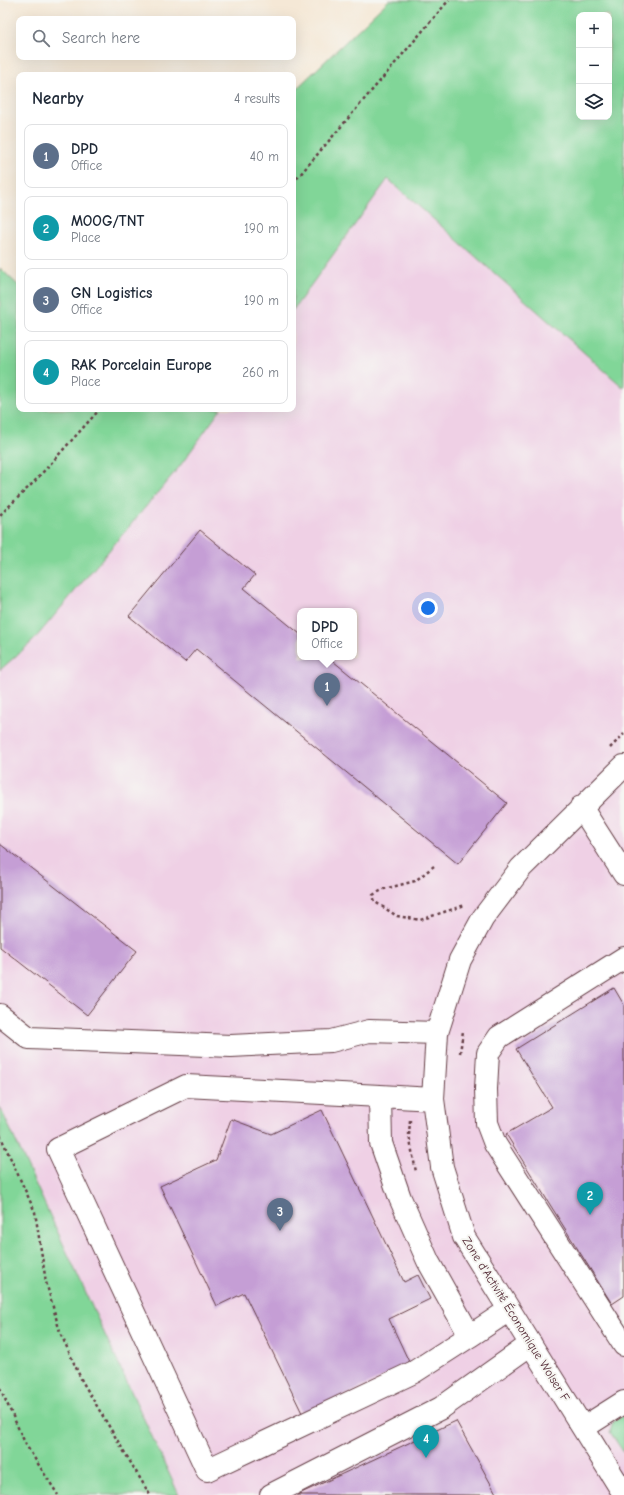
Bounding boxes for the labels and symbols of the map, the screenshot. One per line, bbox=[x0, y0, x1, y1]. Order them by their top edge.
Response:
your location bbox=[418, 598, 438, 618]
pin: 1 bbox=[314, 673, 340, 706]
pin: 2 bbox=[577, 1182, 603, 1215]
pin: 3 bbox=[267, 1198, 293, 1231]
street label: Zone d'Activité Économique Wolser F bbox=[459, 1234, 573, 1404]
pin: 4 bbox=[413, 1425, 439, 1458]

